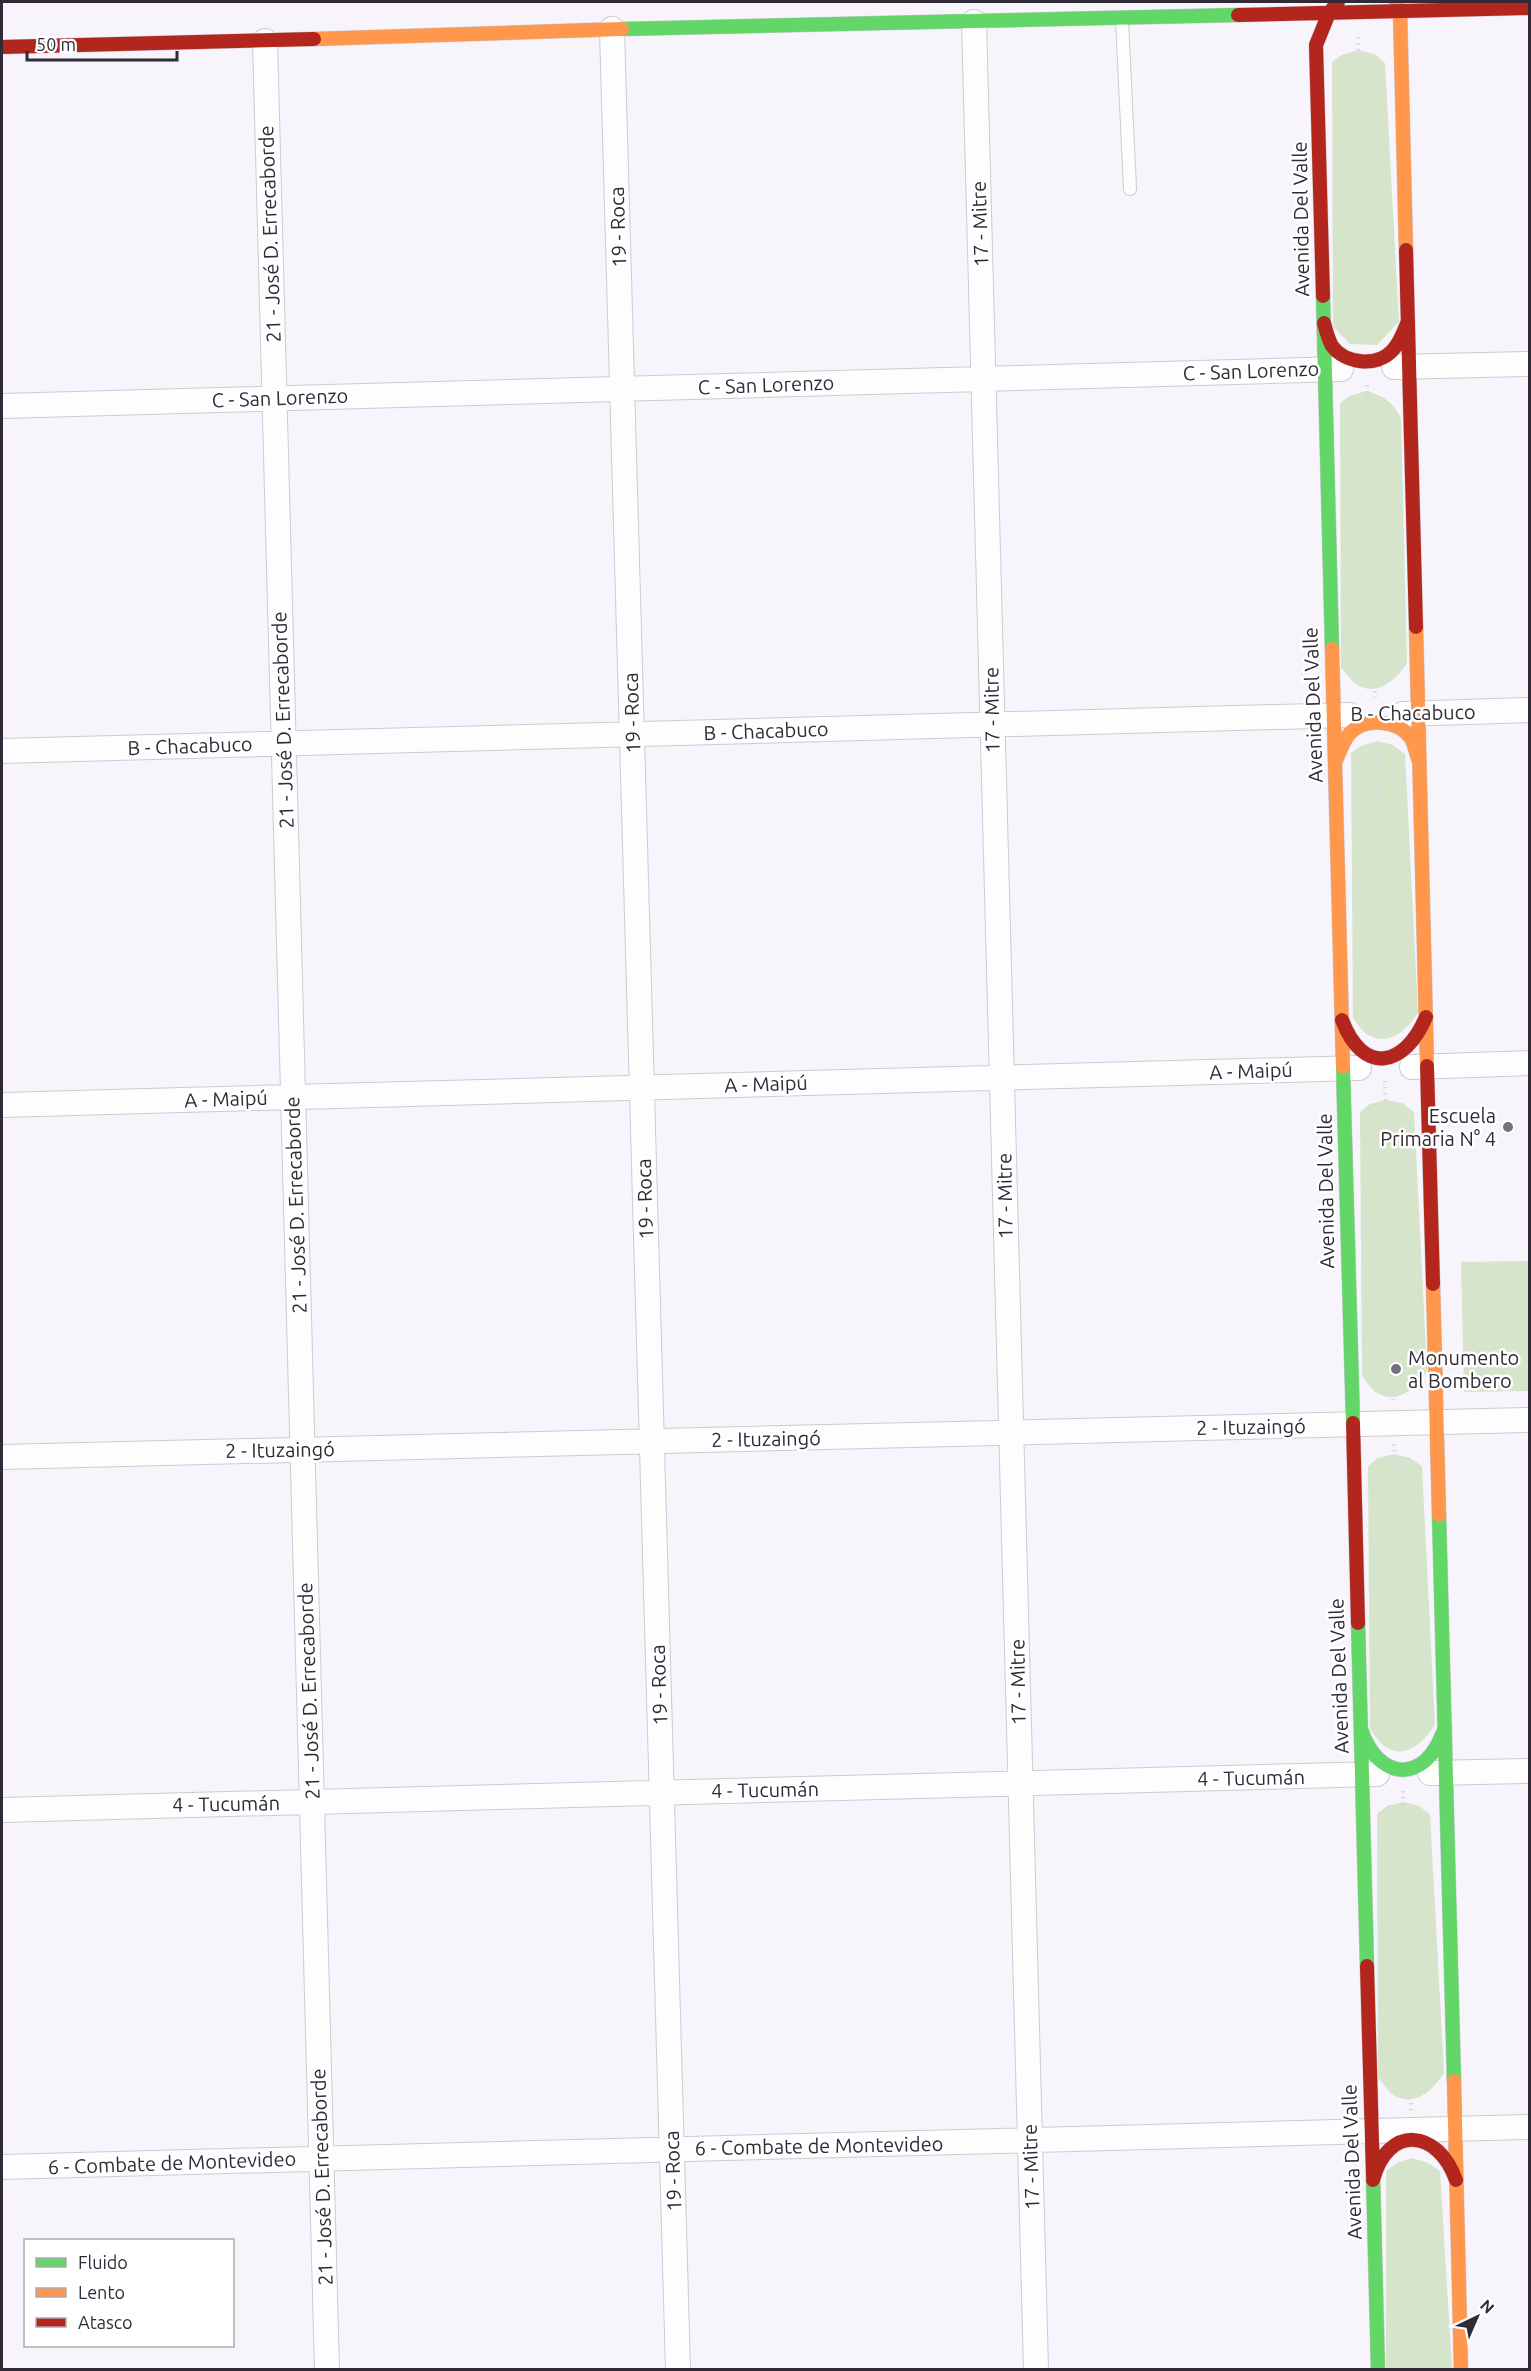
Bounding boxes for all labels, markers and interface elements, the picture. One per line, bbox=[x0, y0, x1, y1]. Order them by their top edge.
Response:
scale bar bbox=[27, 24, 177, 62]
text: 50 m bbox=[36, 34, 76, 54]
street label: 21 - José D. Errecaborde bbox=[254, 125, 285, 343]
street label: Avenida Del Valle bbox=[1288, 141, 1313, 297]
street label: 17 - Mitre bbox=[967, 181, 992, 267]
street label: 19 - Roca bbox=[605, 186, 630, 268]
street label: C - San Lorenzo bbox=[1182, 357, 1320, 384]
street label: C - San Lorenzo bbox=[697, 371, 835, 398]
street label: C - San Lorenzo bbox=[211, 384, 349, 411]
street label: 21 - José D. Errecaborde bbox=[267, 611, 298, 829]
street label: Avenida Del Valle bbox=[1298, 627, 1327, 783]
street label: 17 - Mitre bbox=[979, 667, 1004, 753]
street label: 19 - Roca bbox=[619, 672, 644, 754]
street label: B - Chacabuco bbox=[1350, 700, 1476, 725]
street label: B - Chacabuco bbox=[703, 717, 829, 744]
street label: B - Chacabuco bbox=[127, 732, 253, 759]
street label: A - Maipú bbox=[1209, 1058, 1293, 1083]
street label: A - Maipú bbox=[724, 1071, 808, 1096]
street label: A - Maipú bbox=[184, 1086, 268, 1111]
street label: 21 - José D. Errecaborde bbox=[280, 1096, 311, 1314]
place label: Escuela Primaria N° 4 bbox=[1380, 1104, 1496, 1150]
street label: Avenida Del Valle bbox=[1313, 1113, 1338, 1269]
marker: Escuela Primaria N° 4 bbox=[1501, 1120, 1515, 1134]
street label: 17 - Mitre bbox=[992, 1153, 1017, 1239]
street label: 19 - Roca bbox=[632, 1158, 657, 1240]
place label: Monumento al Bombero bbox=[1408, 1346, 1519, 1392]
marker: Monumento al Bombero bbox=[1389, 1362, 1403, 1376]
street label: 2 - Ituzaingó bbox=[1196, 1414, 1306, 1439]
street label: 2 - Ituzaingó bbox=[711, 1426, 821, 1451]
street label: 2 - Ituzaingó bbox=[225, 1437, 335, 1462]
street label: 21 - José D. Errecaborde bbox=[293, 1582, 324, 1800]
street label: Avenida Del Valle bbox=[1324, 1598, 1353, 1754]
street label: 17 - Mitre bbox=[1005, 1639, 1030, 1725]
street label: 19 - Roca bbox=[646, 1644, 671, 1726]
street label: 4 - Tucumán bbox=[1197, 1765, 1305, 1790]
street label: 4 - Tucumán bbox=[711, 1777, 819, 1802]
street label: 4 - Tucumán bbox=[172, 1791, 280, 1816]
street label: 21 - José D. Errecaborde bbox=[306, 2068, 337, 2286]
street label: Avenida Del Valle bbox=[1337, 2084, 1366, 2240]
street label: 17 - Mitre bbox=[1018, 2124, 1043, 2210]
street label: 19 - Roca bbox=[660, 2130, 685, 2212]
street label: 6 - Combate de Montevideo bbox=[695, 2132, 943, 2159]
street label: 6 - Combate de Montevideo bbox=[47, 2147, 297, 2178]
legend bbox=[24, 2239, 234, 2347]
text: Fluido bbox=[78, 2252, 128, 2272]
text: Lento bbox=[78, 2282, 125, 2302]
north arrow bbox=[1447, 2287, 1507, 2347]
text: N bbox=[1477, 2296, 1498, 2317]
text: Atasco bbox=[78, 2312, 133, 2332]

